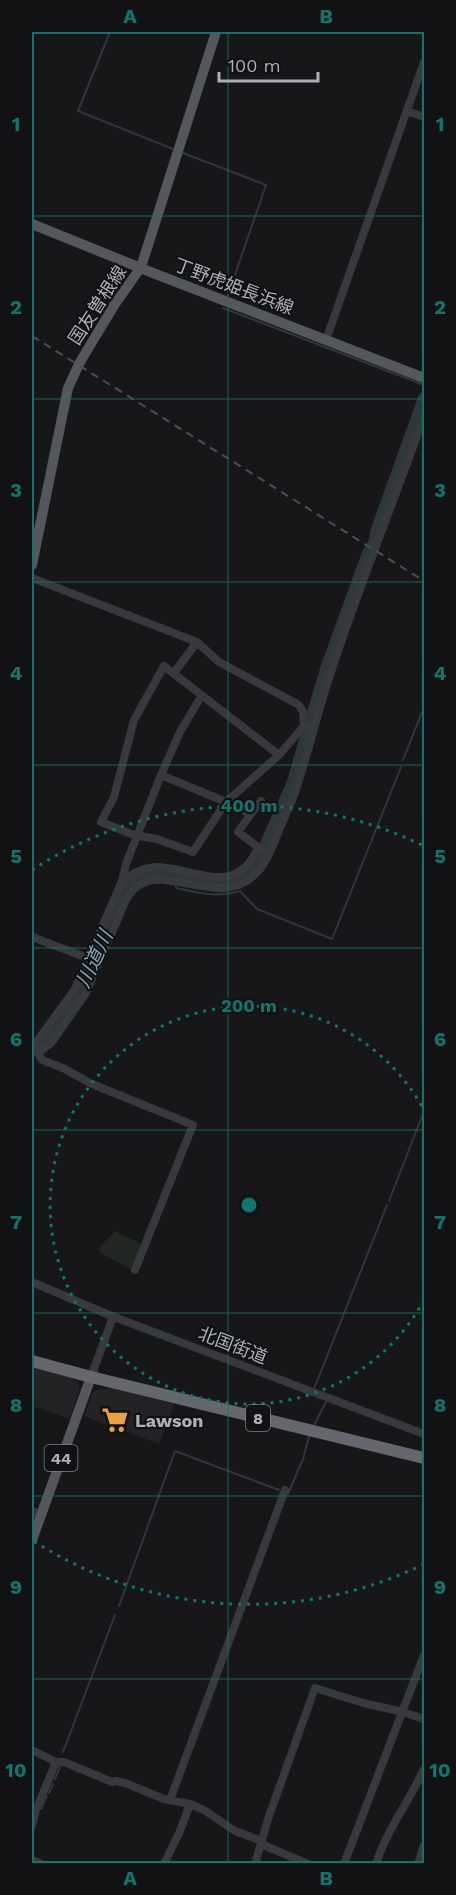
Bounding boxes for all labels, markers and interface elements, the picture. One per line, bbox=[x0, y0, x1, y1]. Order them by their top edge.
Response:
text: A bbox=[123, 4, 137, 28]
text: B bbox=[319, 4, 333, 28]
scale bar bbox=[219, 45, 318, 83]
text: 100 m bbox=[228, 55, 281, 76]
text: 1 bbox=[12, 112, 20, 136]
text: 1 bbox=[436, 112, 444, 136]
street label: 丁野虎姫長浜線 bbox=[171, 254, 297, 318]
street label: 国友曽根線 bbox=[64, 262, 130, 348]
text: 2 bbox=[10, 295, 22, 319]
text: 2 bbox=[434, 295, 446, 319]
text: 3 bbox=[10, 478, 22, 502]
text: 3 bbox=[434, 478, 446, 502]
text: 4 bbox=[10, 661, 23, 685]
text: 4 bbox=[434, 661, 447, 685]
text: 400 m bbox=[221, 795, 277, 816]
text: 5 bbox=[10, 844, 22, 868]
text: 5 bbox=[434, 844, 446, 868]
water label: 川道川 bbox=[70, 925, 118, 991]
text: 200 m bbox=[221, 995, 277, 1016]
text: 6 bbox=[10, 1027, 22, 1051]
text: 6 bbox=[434, 1027, 446, 1051]
centre of rings bbox=[239, 1195, 259, 1215]
text: 7 bbox=[10, 1210, 22, 1234]
text: 7 bbox=[434, 1210, 446, 1234]
street label: 北国街道 bbox=[196, 1322, 270, 1368]
text: 8 bbox=[10, 1393, 22, 1417]
text: 8 bbox=[434, 1393, 446, 1417]
supermarket icon: Lawson bbox=[100, 1405, 130, 1435]
road number: 8 bbox=[246, 1405, 270, 1431]
place label: Lawson bbox=[135, 1410, 204, 1431]
road number: 44 bbox=[44, 1445, 78, 1471]
text: 9 bbox=[10, 1575, 22, 1599]
text: 9 bbox=[434, 1575, 446, 1599]
text: 10 bbox=[5, 1758, 27, 1782]
text: 10 bbox=[429, 1758, 451, 1782]
text: A bbox=[123, 1866, 137, 1890]
text: B bbox=[319, 1866, 333, 1890]

